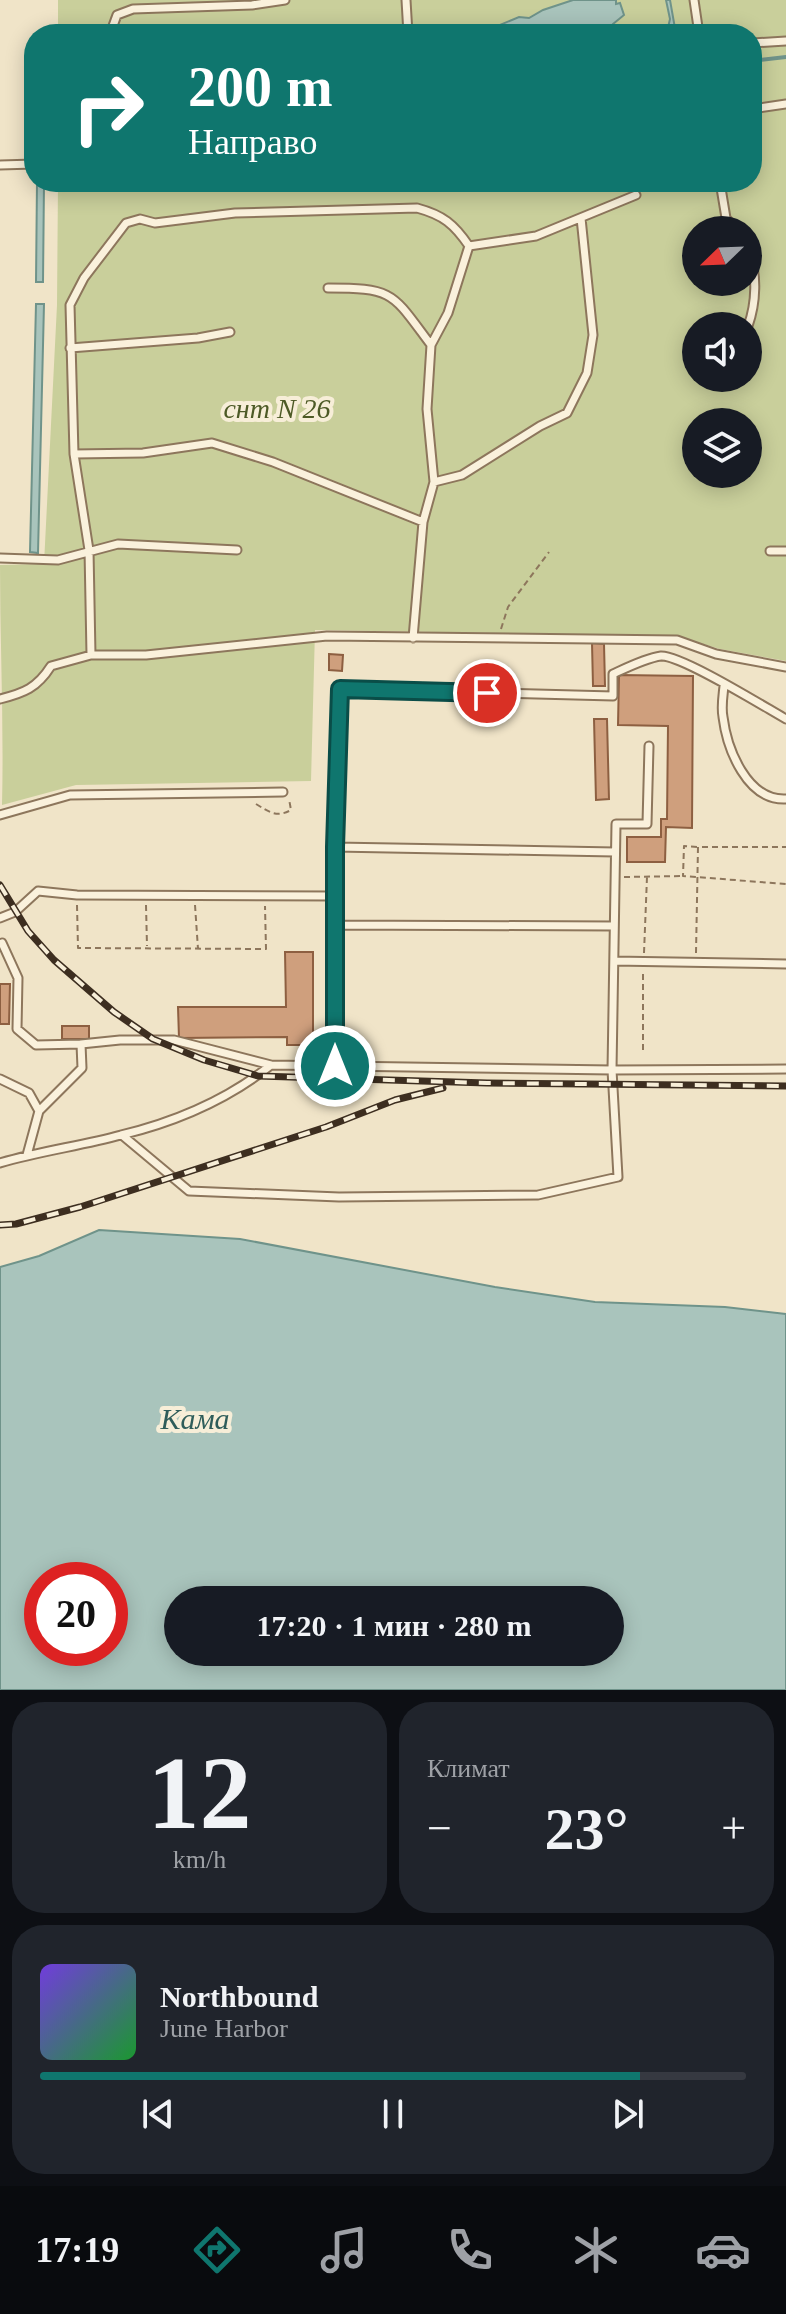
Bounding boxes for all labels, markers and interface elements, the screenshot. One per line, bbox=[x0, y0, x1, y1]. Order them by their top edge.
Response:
icon: right bbox=[56, 56, 160, 160]
text: 200 m bbox=[188, 56, 333, 118]
text: Направо bbox=[188, 122, 318, 162]
north arrow bbox=[682, 216, 762, 296]
map controls bbox=[682, 216, 762, 488]
button: sound bbox=[682, 312, 762, 392]
park label: снт N 26 bbox=[223, 393, 331, 424]
button: layers bbox=[682, 408, 762, 488]
pin bbox=[453, 659, 521, 727]
icon: arrive bbox=[465, 671, 509, 715]
position arrow bbox=[293, 1024, 377, 1108]
water label: Кама bbox=[159, 1402, 230, 1435]
speed limit sign: 20 bbox=[24, 1562, 128, 1666]
text: 17:20 · 1 мин · 280 m bbox=[257, 1609, 532, 1642]
text: 12 bbox=[148, 1735, 252, 1850]
text: Климат bbox=[427, 1754, 510, 1783]
text: 23° bbox=[545, 1796, 629, 1862]
text: − bbox=[427, 1804, 452, 1853]
text: + bbox=[721, 1804, 746, 1853]
text: km/h bbox=[173, 1845, 226, 1874]
text: Northbound bbox=[160, 1980, 318, 2013]
text: June Harbor bbox=[160, 2014, 288, 2043]
icon: previous bbox=[136, 2092, 180, 2136]
icon: pause bbox=[371, 2092, 415, 2136]
icon: next bbox=[606, 2092, 650, 2136]
icon: directions bbox=[189, 2222, 245, 2278]
icon: music bbox=[316, 2222, 372, 2278]
icon: phone bbox=[442, 2222, 498, 2278]
icon: climate bbox=[568, 2222, 624, 2278]
icon: car bbox=[695, 2222, 751, 2278]
text: 17:19 bbox=[35, 2230, 119, 2270]

